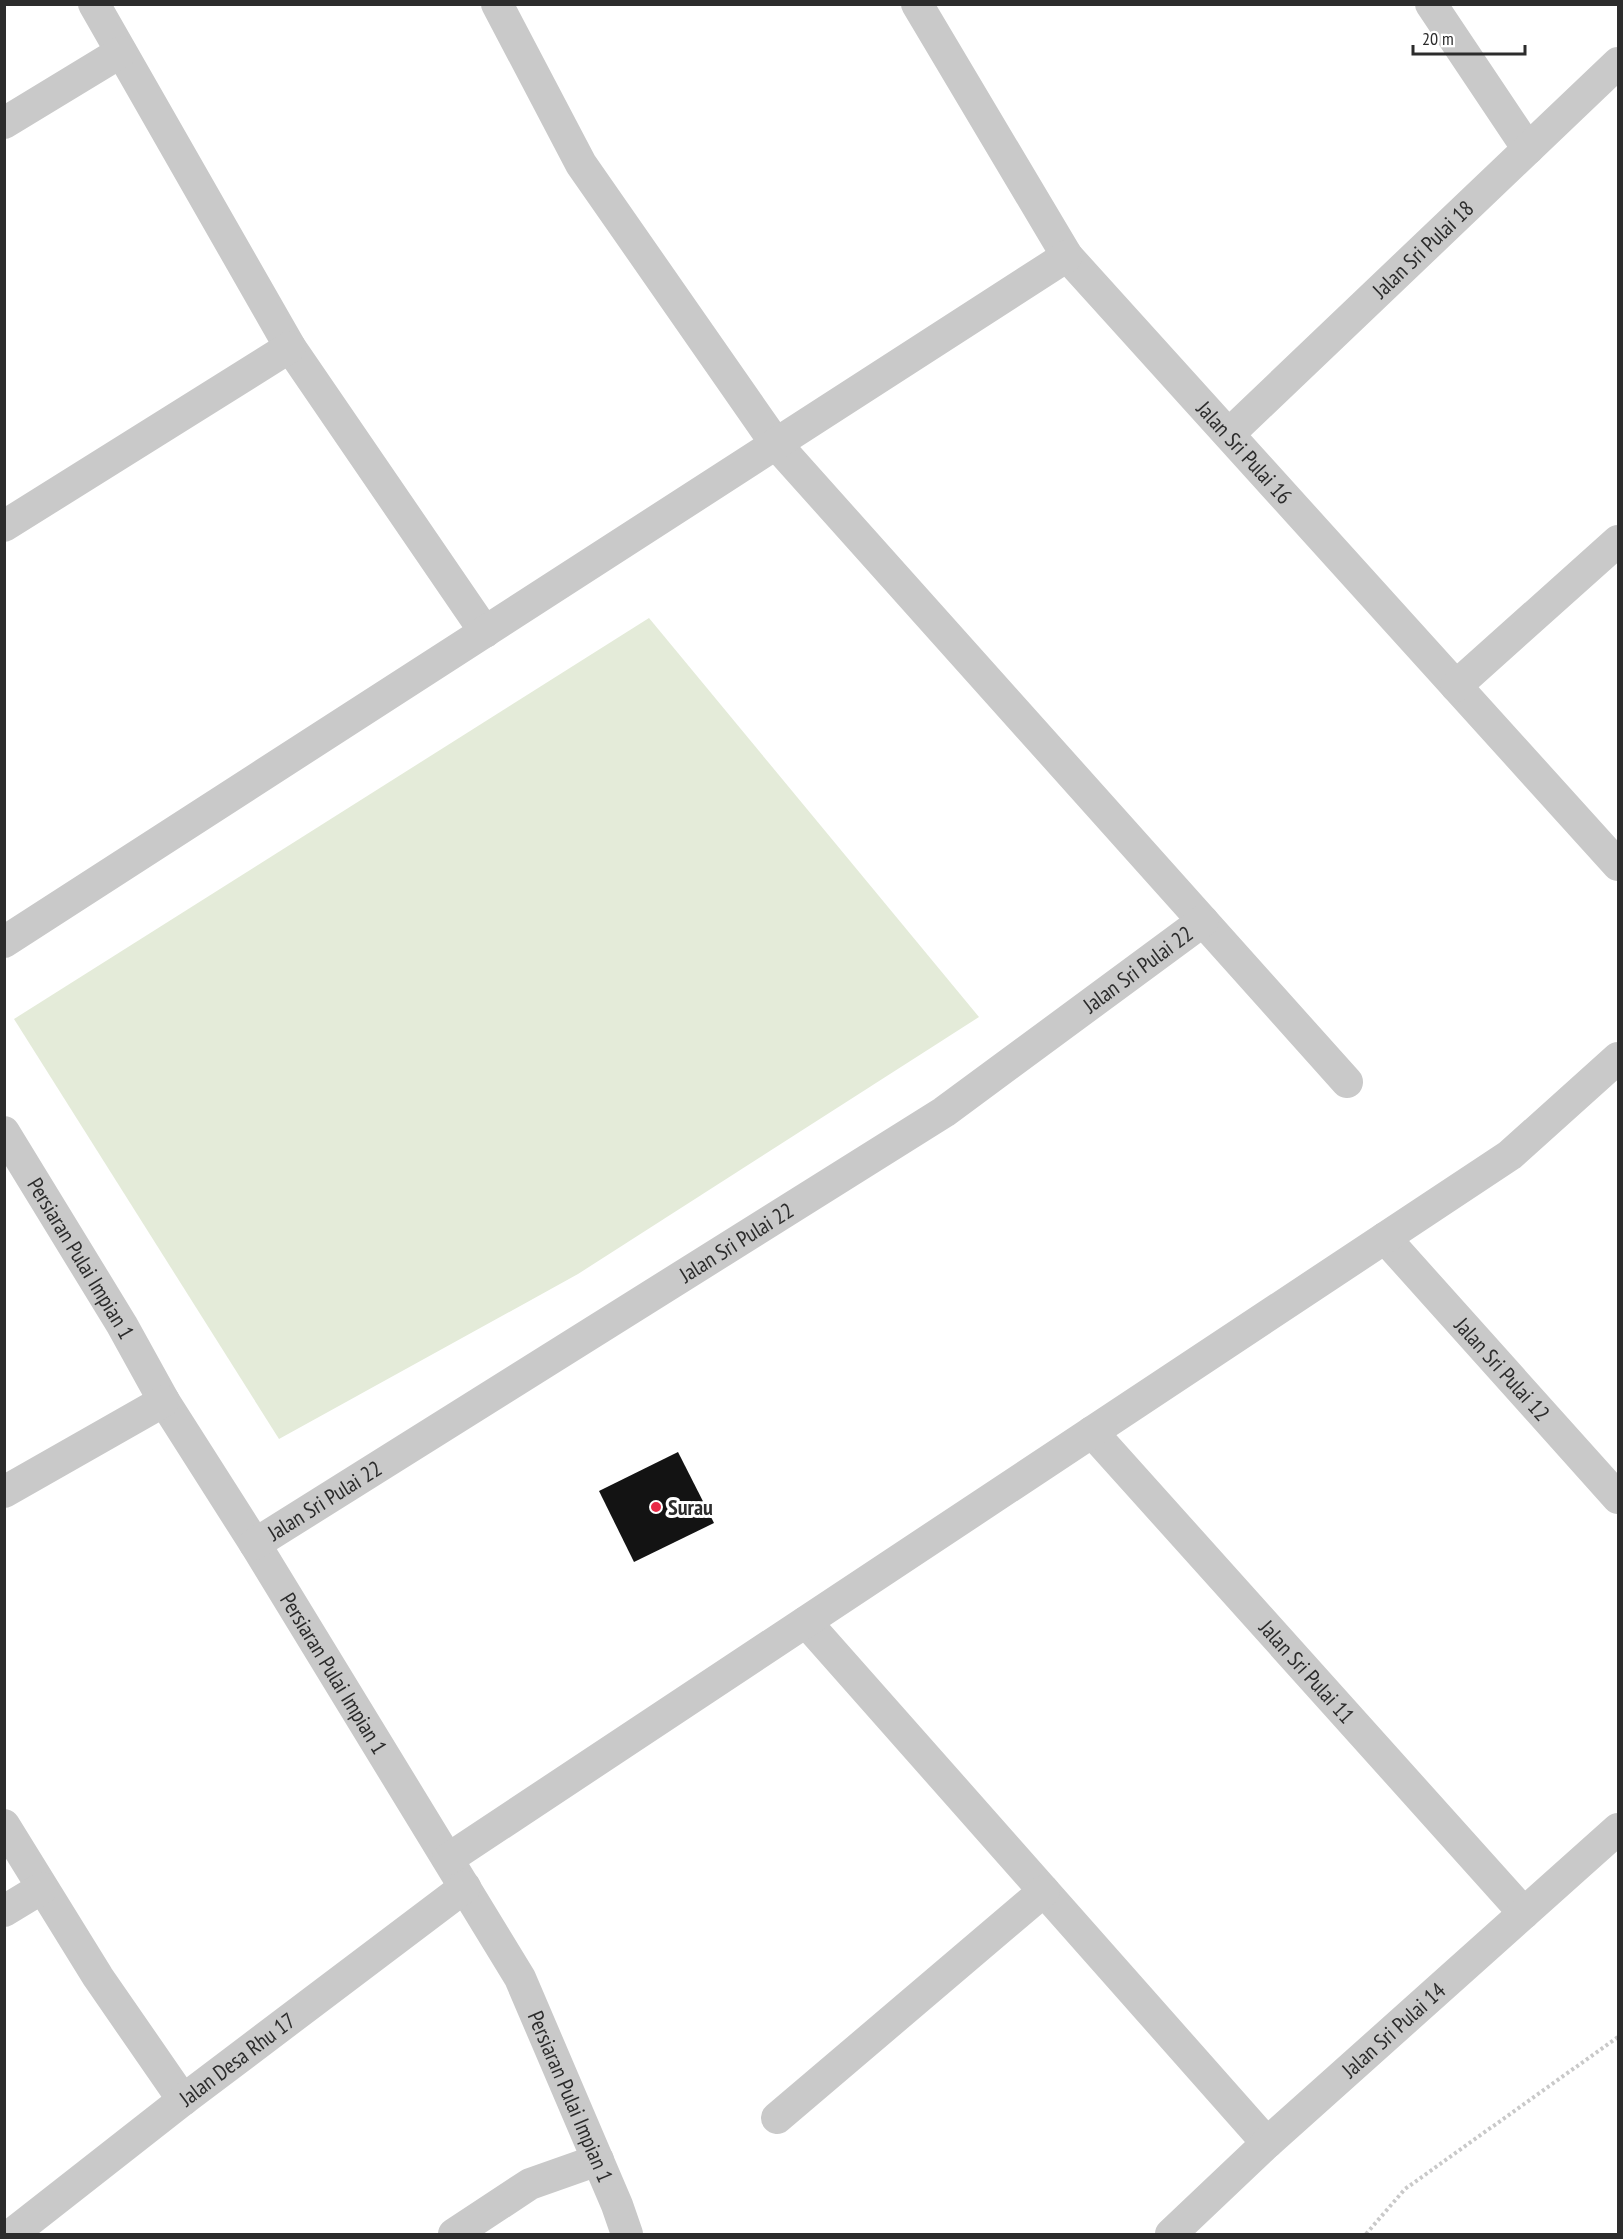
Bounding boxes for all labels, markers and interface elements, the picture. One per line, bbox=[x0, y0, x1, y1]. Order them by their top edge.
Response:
scale bar bbox=[1413, 18, 1526, 56]
text: 20 m bbox=[1422, 27, 1454, 50]
street label: Jalan Sri Pulai 18 bbox=[1366, 194, 1479, 305]
street label: Jalan Sri Pulai 16 bbox=[1190, 394, 1298, 510]
street label: Jalan Sri Pulai 22 bbox=[1077, 919, 1198, 1019]
street label: Persiaran Pulai Impian 1 bbox=[21, 1173, 141, 1344]
street label: Jalan Sri Pulai 22 bbox=[673, 1196, 799, 1289]
street label: Jalan Sri Pulai 12 bbox=[1448, 1311, 1556, 1427]
street label: Jalan Sri Pulai 22 bbox=[261, 1454, 387, 1547]
place label: Surau bbox=[668, 1493, 713, 1521]
marker: Surau bbox=[649, 1500, 663, 1514]
street label: Persiaran Pulai Impian 1 bbox=[274, 1588, 394, 1759]
street label: Jalan Sri Pulai 11 bbox=[1253, 1613, 1361, 1729]
street label: Jalan Sri Pulai 14 bbox=[1335, 1976, 1451, 2084]
street label: Jalan Desa Rhu 17 bbox=[173, 2006, 301, 2113]
street label: Persiaran Pulai Impian 1 bbox=[522, 2007, 620, 2187]

